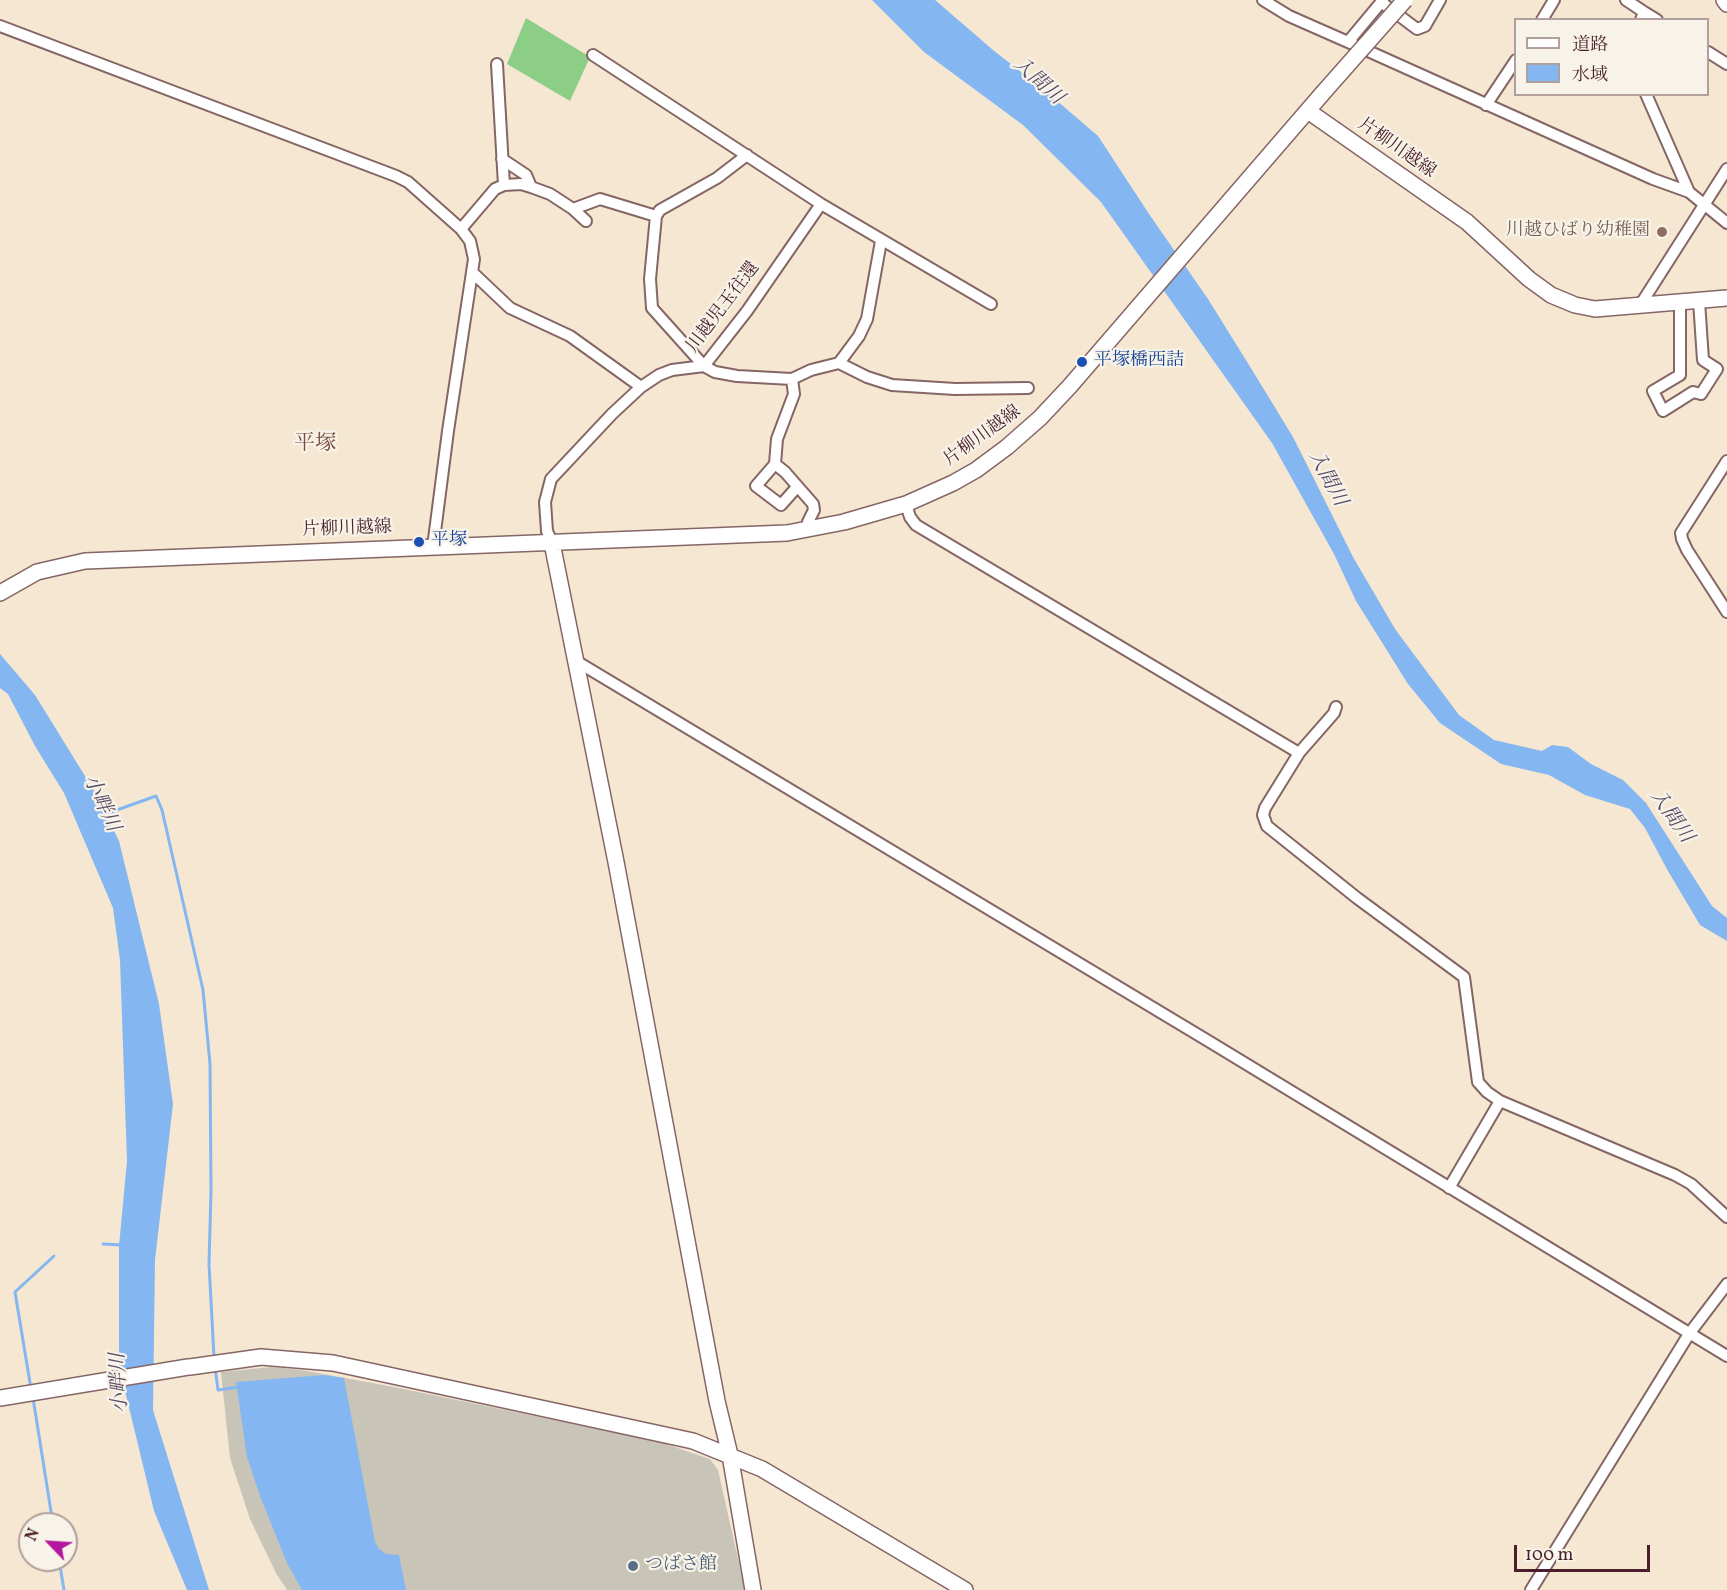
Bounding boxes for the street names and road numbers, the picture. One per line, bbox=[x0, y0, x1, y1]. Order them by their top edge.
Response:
street label: 片柳川越線 bbox=[1353, 114, 1439, 184]
street label: 川越児玉往還 bbox=[683, 258, 765, 358]
street label: 片柳川越線 bbox=[940, 402, 1026, 472]
street label: 片柳川越線 bbox=[302, 518, 392, 542]

